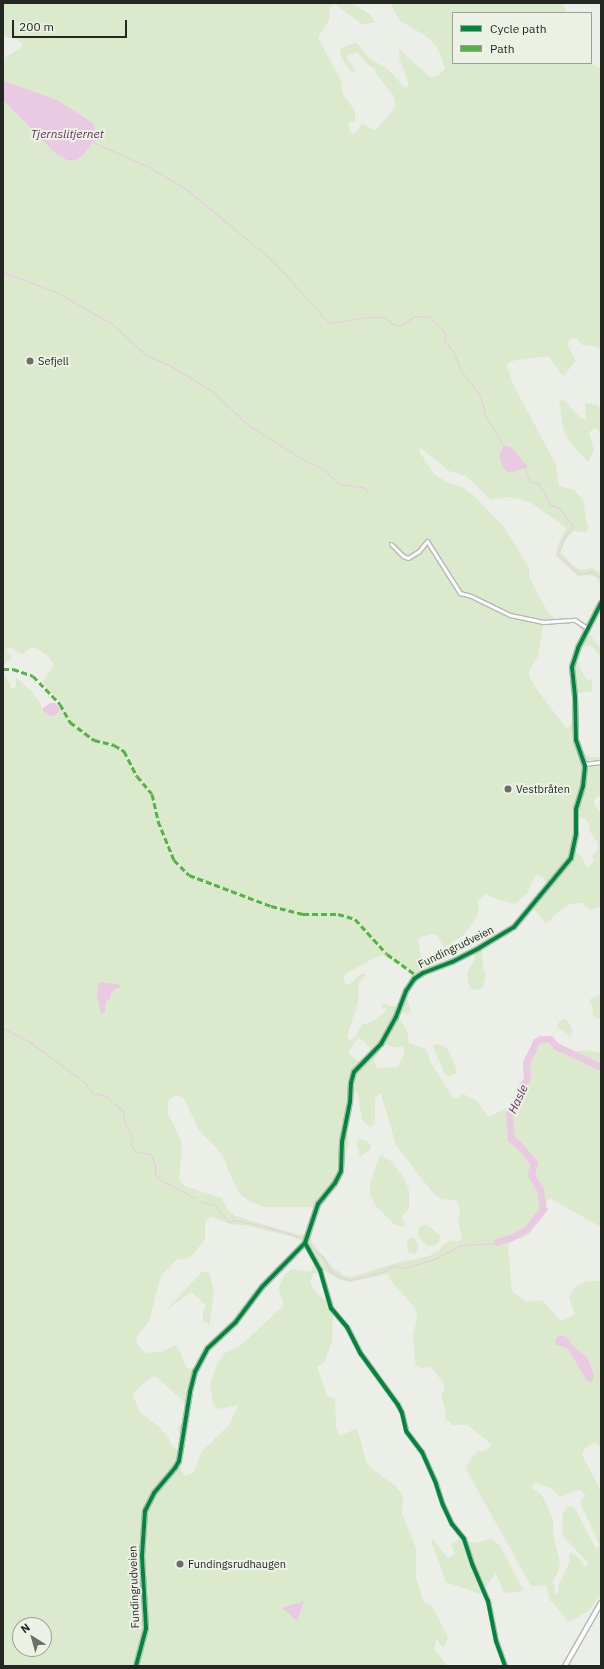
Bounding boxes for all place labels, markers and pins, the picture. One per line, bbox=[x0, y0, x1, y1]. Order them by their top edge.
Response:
place label: Sefjell bbox=[38, 354, 69, 368]
marker: Sefjell bbox=[25, 356, 35, 366]
place label: Vestbråten bbox=[516, 782, 570, 796]
marker: Vestbråten bbox=[503, 784, 513, 794]
place label: Fundingsrudhaugen bbox=[188, 1557, 286, 1571]
marker: Fundingsrudhaugen bbox=[175, 1559, 185, 1569]

